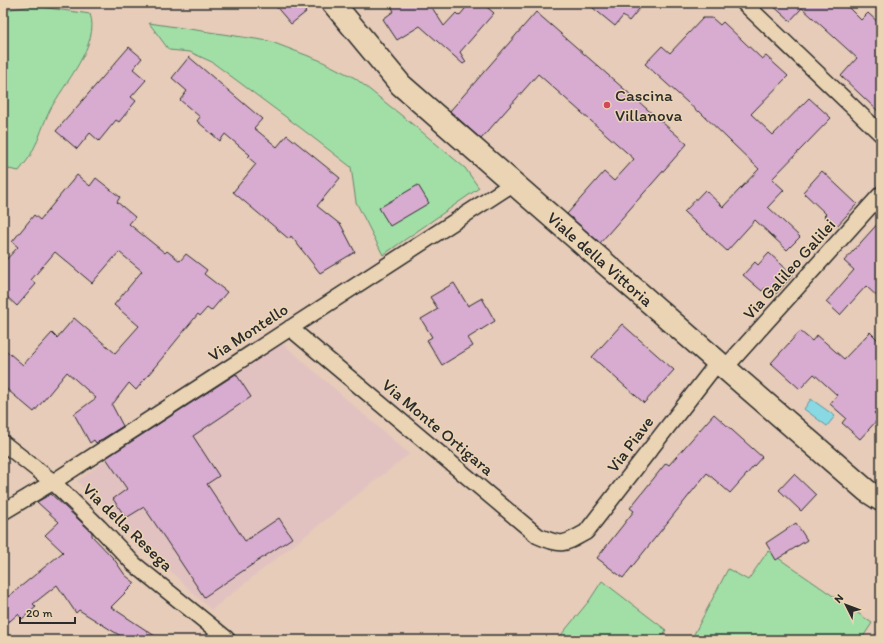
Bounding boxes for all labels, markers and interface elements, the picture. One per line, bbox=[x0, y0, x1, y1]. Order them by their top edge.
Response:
place label: Cascina Villanova bbox=[615, 85, 682, 125]
marker: Cascina Villanova bbox=[602, 100, 612, 110]
street label: Viale della Vittoria bbox=[543, 207, 657, 311]
street label: Via Galileo Galilei bbox=[738, 214, 840, 324]
street label: Via Montello bbox=[204, 299, 292, 365]
street label: Via Monte Ortigara bbox=[378, 374, 498, 480]
street label: Via Piave bbox=[602, 412, 658, 476]
street label: Via della Resega bbox=[79, 479, 178, 575]
north arrow bbox=[826, 585, 866, 625]
text: N bbox=[832, 592, 846, 606]
scale bar bbox=[20, 599, 75, 625]
text: 20 m bbox=[26, 606, 53, 620]

